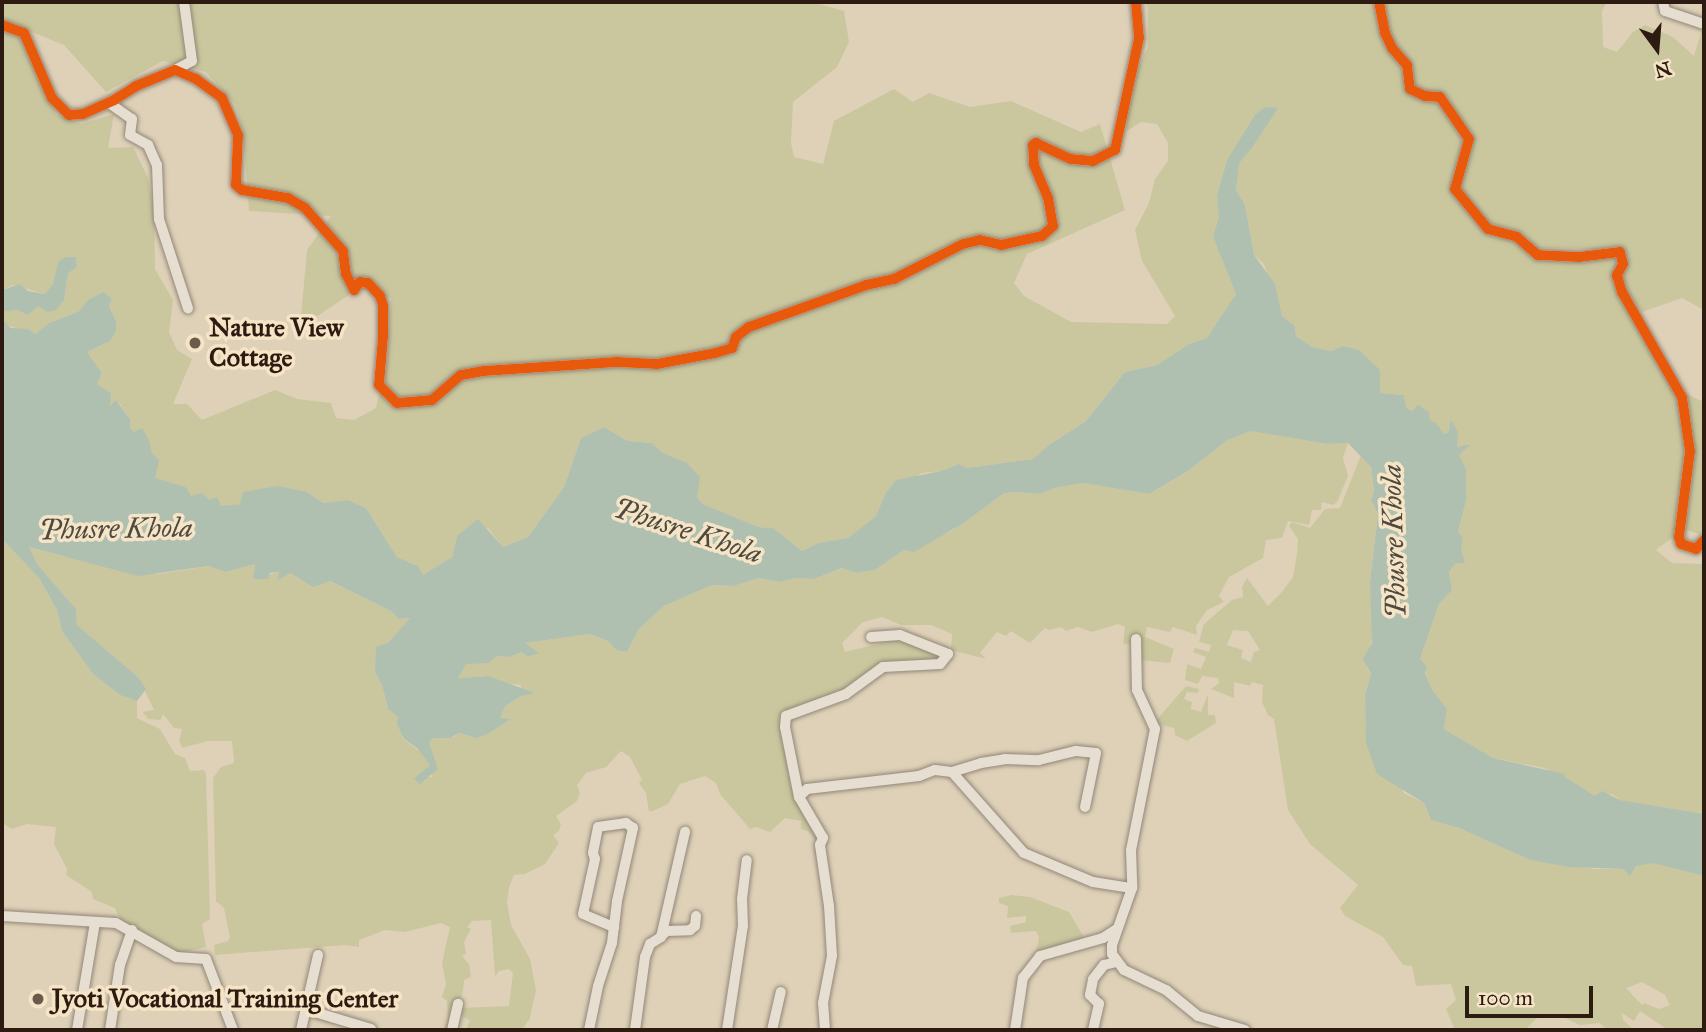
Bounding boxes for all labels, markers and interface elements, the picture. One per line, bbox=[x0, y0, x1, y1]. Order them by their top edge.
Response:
north arrow bbox=[1622, 14, 1692, 84]
text: N bbox=[1652, 56, 1674, 83]
place label: Nature View Cottage bbox=[209, 312, 343, 374]
marker: Nature View Cottage bbox=[187, 335, 203, 351]
water label: Phusre Khola bbox=[1375, 464, 1413, 618]
water label: Phusre Khola bbox=[610, 491, 766, 571]
water label: Phusre Khola bbox=[39, 511, 193, 547]
scale bar bbox=[1468, 972, 1596, 1016]
place label: Jyoti Vocational Training Center bbox=[52, 983, 398, 1015]
text: 100 m bbox=[1478, 985, 1533, 1011]
marker: Jyoti Vocational Training Center bbox=[30, 991, 46, 1007]

